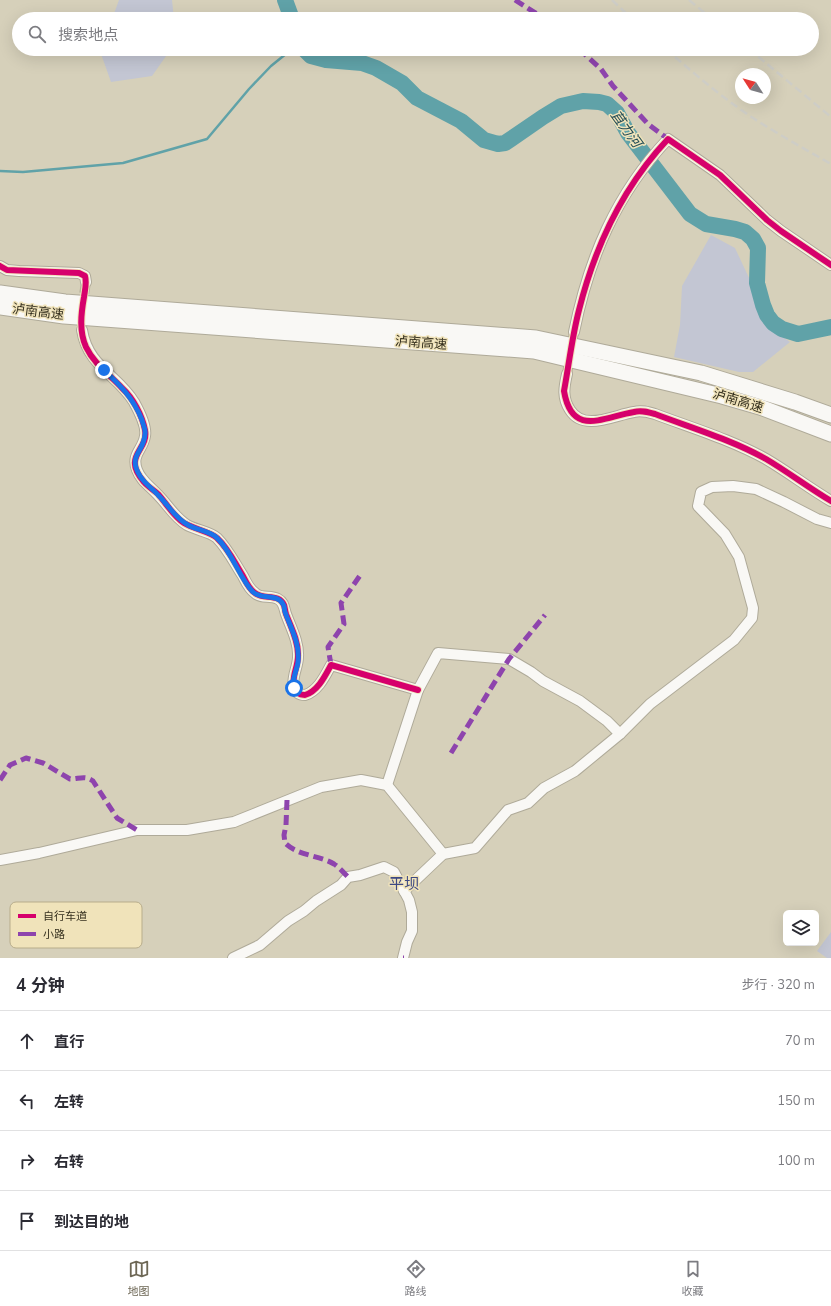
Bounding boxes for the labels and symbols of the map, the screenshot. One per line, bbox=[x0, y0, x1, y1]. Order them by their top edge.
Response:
north arrow bbox=[735, 68, 771, 104]
water label: 苴力河 bbox=[606, 106, 648, 154]
street label: 泸南高速 bbox=[11, 300, 65, 324]
street label: 泸南高速 bbox=[394, 332, 448, 354]
route end bbox=[95, 361, 113, 379]
street label: 泸南高速 bbox=[710, 385, 766, 417]
route start bbox=[285, 679, 303, 697]
district label: 平坝 bbox=[389, 874, 419, 894]
legend bbox=[10, 902, 142, 948]
text: 自行车道 bbox=[43, 909, 87, 924]
text: 小路 bbox=[43, 927, 65, 942]

